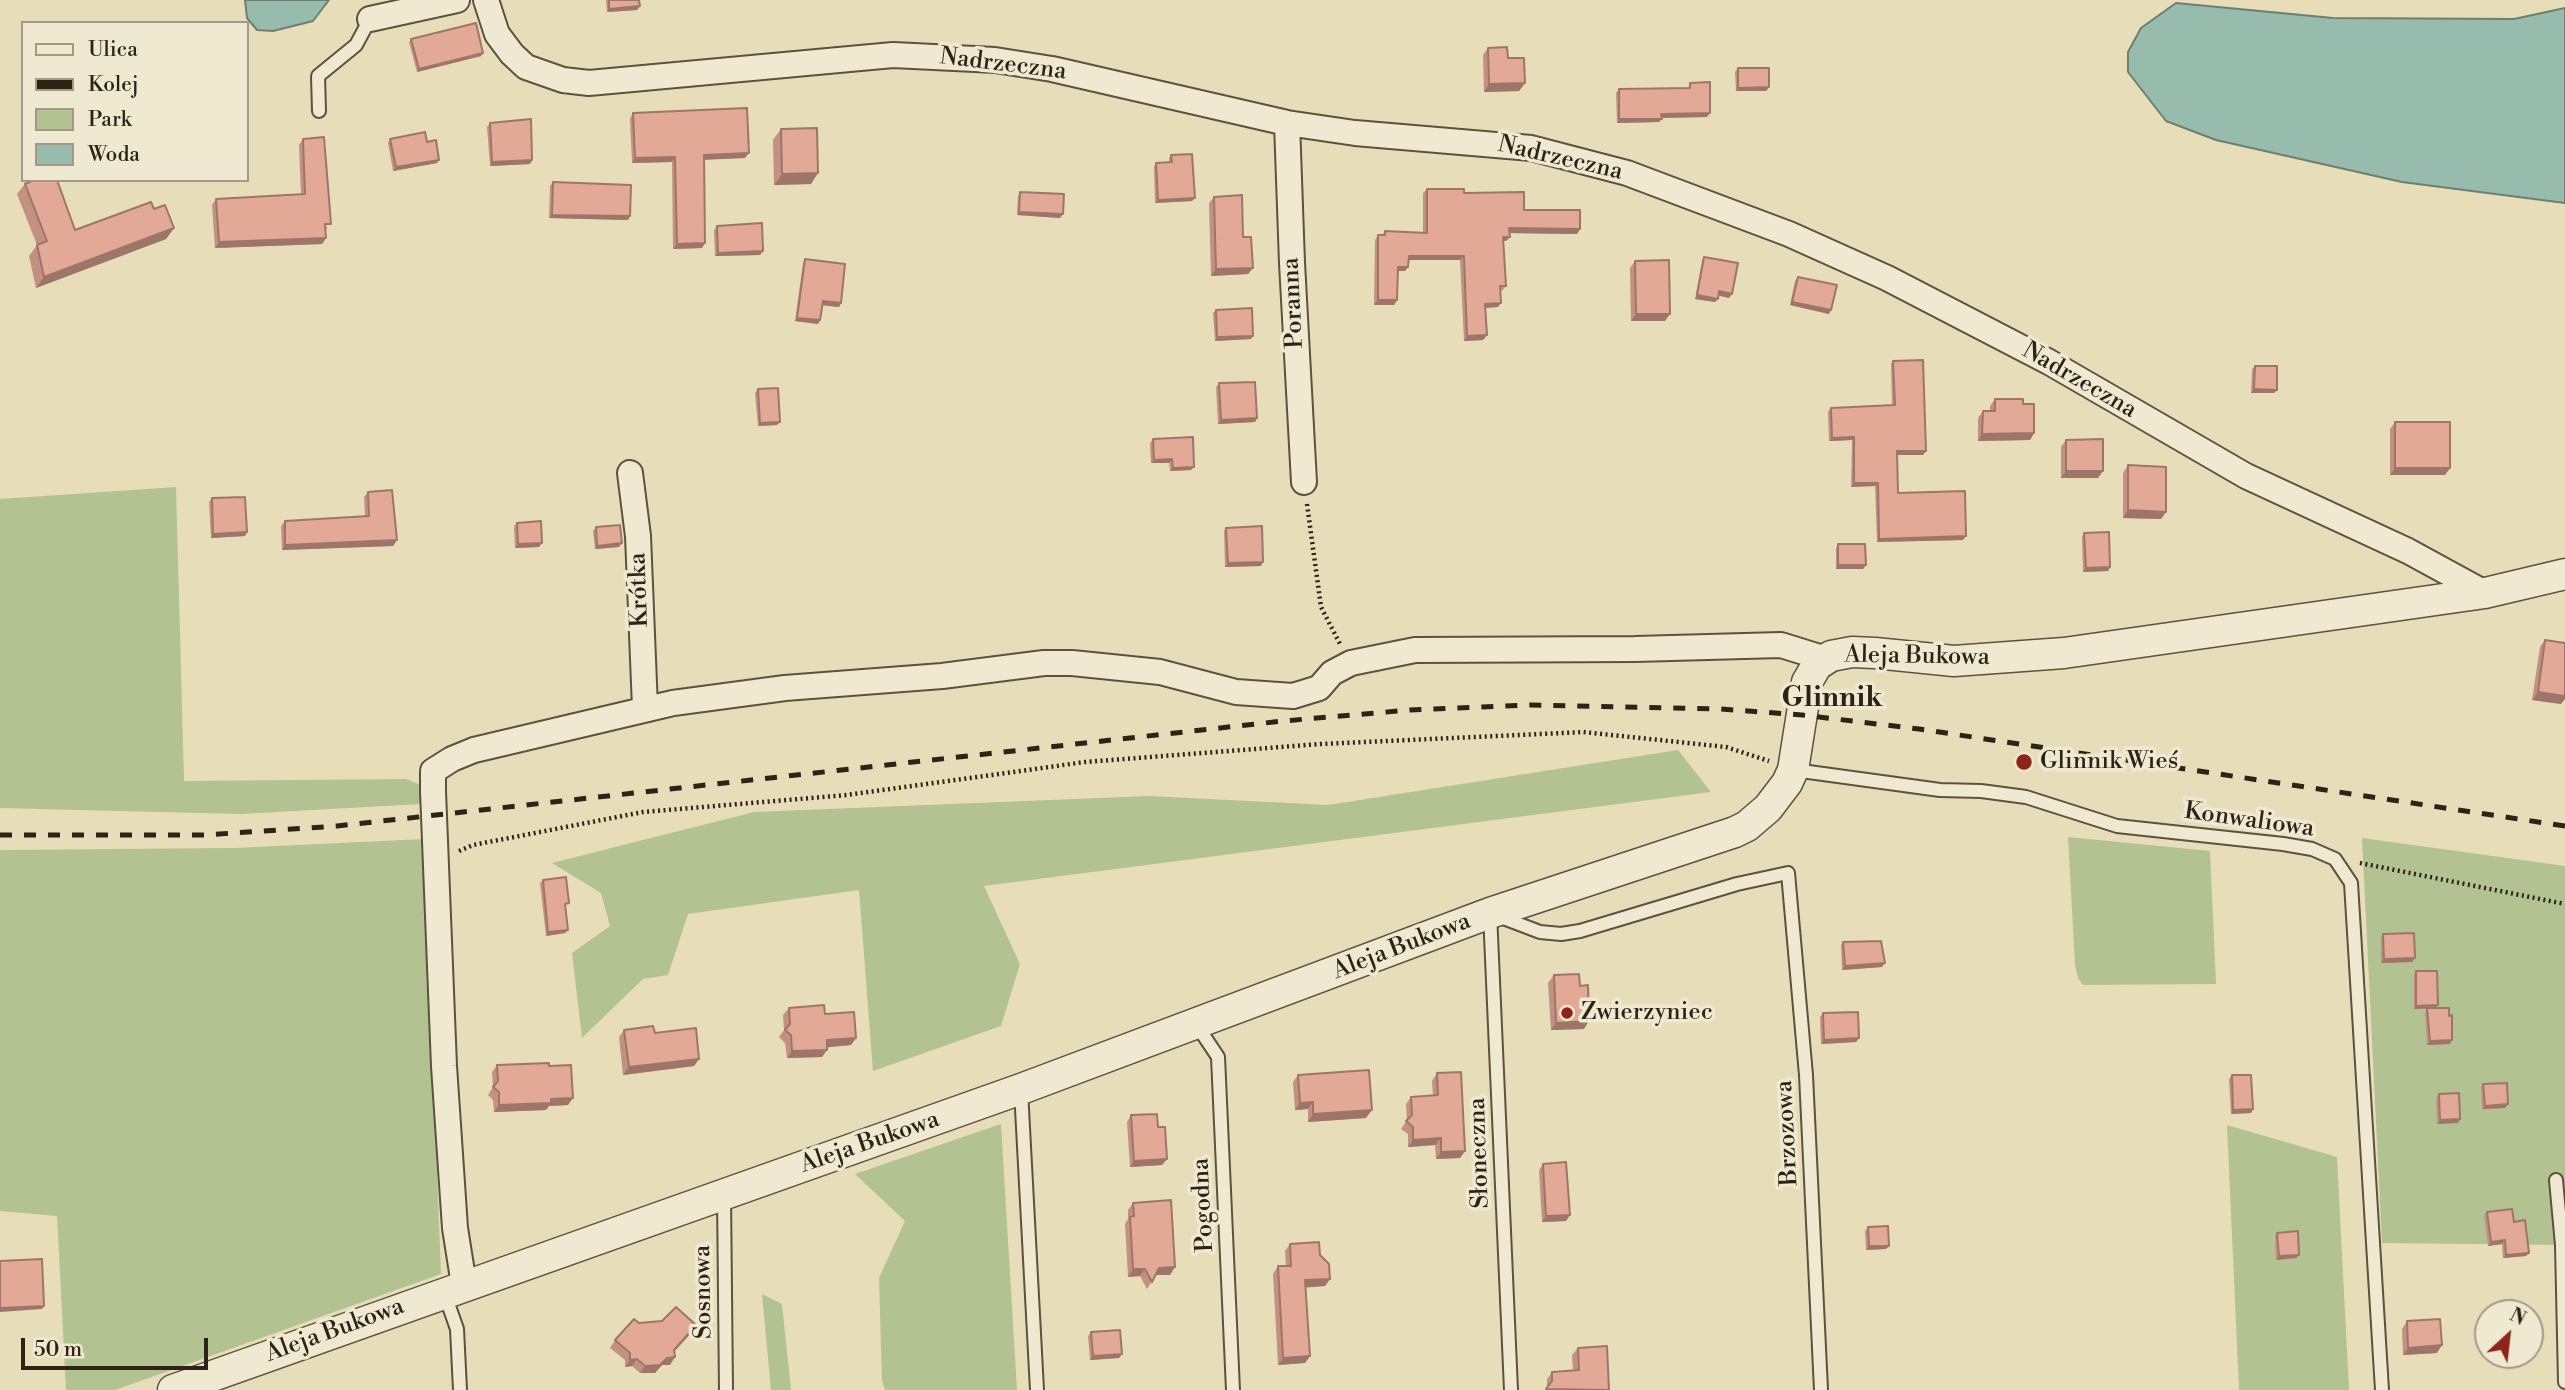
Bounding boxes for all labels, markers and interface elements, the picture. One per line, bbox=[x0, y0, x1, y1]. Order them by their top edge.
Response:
legend bbox=[21, 21, 248, 182]
text: Ulica bbox=[88, 37, 138, 63]
street label: Nadrzeczna bbox=[938, 43, 1068, 87]
text: Kolej bbox=[88, 72, 139, 98]
text: Park bbox=[88, 107, 132, 133]
street label: Nadrzeczna bbox=[1495, 131, 1625, 187]
text: Woda bbox=[88, 142, 140, 168]
street label: Poranna bbox=[1277, 257, 1311, 349]
street label: Nadrzeczna bbox=[2017, 337, 2141, 425]
street label: Krótka bbox=[624, 552, 656, 628]
street label: Aleja Bukowa bbox=[1844, 641, 1990, 673]
district label: Glinnik bbox=[1782, 682, 1882, 716]
place label: Glinnik Wieś bbox=[2040, 748, 2178, 776]
marker: Glinnik Wieś bbox=[2014, 752, 2034, 772]
street label: Konwaliowa bbox=[2182, 798, 2316, 844]
street label: Aleja Bukowa bbox=[1329, 908, 1475, 986]
place label: Zwierzyniec bbox=[1581, 999, 1713, 1027]
marker: Zwierzyniec bbox=[1559, 1005, 1575, 1021]
street label: Brzozowa bbox=[1771, 1079, 1805, 1187]
street label: Słoneczna bbox=[1464, 1097, 1496, 1209]
street label: Aleja Bukowa bbox=[797, 1106, 943, 1180]
street label: Pogodna bbox=[1187, 1157, 1221, 1253]
street label: Sosnowa bbox=[689, 1245, 719, 1339]
street label: Aleja Bukowa bbox=[262, 1293, 408, 1369]
north arrow bbox=[2474, 1299, 2544, 1369]
text: N bbox=[2505, 1303, 2530, 1331]
scale bar bbox=[24, 1324, 212, 1368]
text: 50 m bbox=[34, 1337, 82, 1363]

